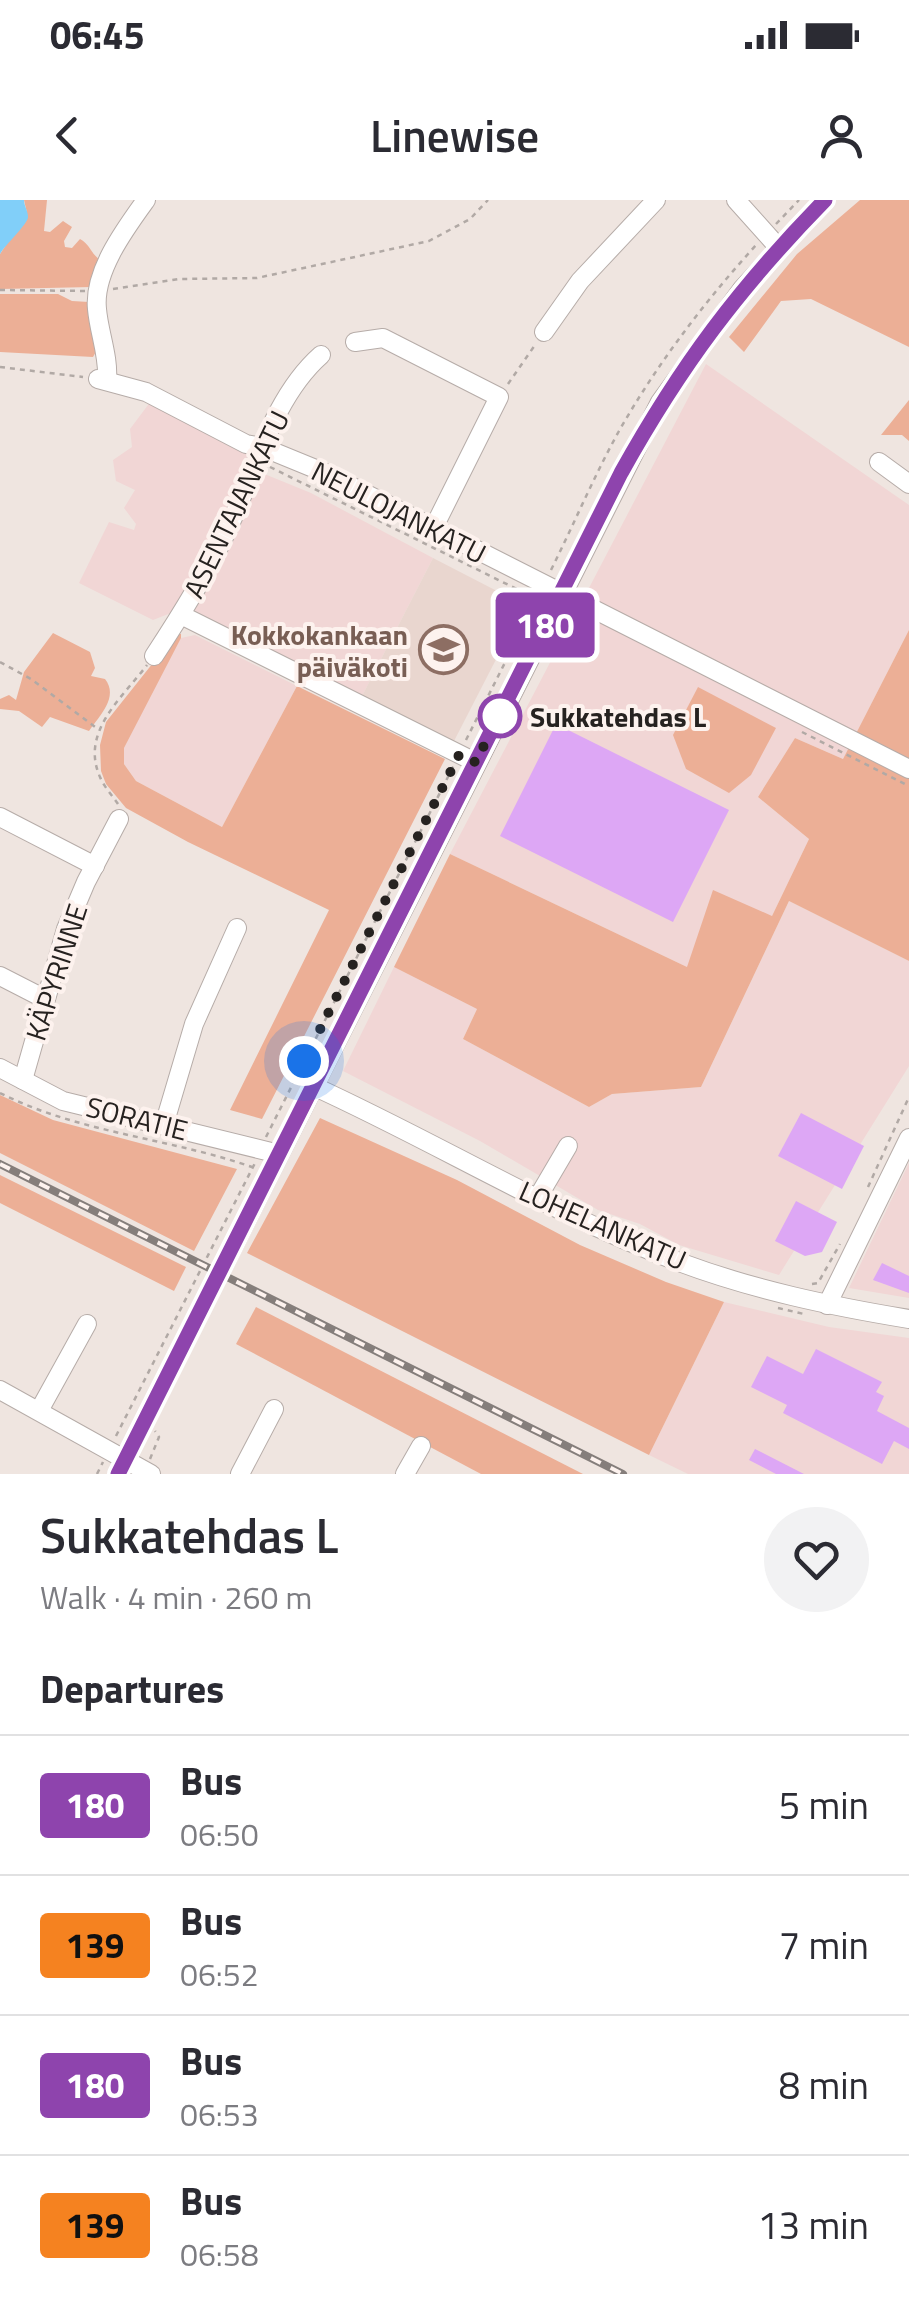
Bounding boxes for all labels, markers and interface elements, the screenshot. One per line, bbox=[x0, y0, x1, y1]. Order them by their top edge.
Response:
text: 06:45 bbox=[50, 6, 145, 64]
text: Linewise bbox=[370, 101, 539, 169]
icon: back bbox=[40, 108, 95, 163]
icon: person bbox=[814, 108, 869, 163]
street label: ASENTAJANKATU bbox=[172, 403, 300, 605]
street label: NEULOJANKATU bbox=[304, 449, 494, 575]
line badge: 180 bbox=[488, 592, 602, 658]
text: 180 bbox=[516, 598, 574, 652]
place label: Kokkokankaan päiväkoti bbox=[231, 613, 408, 688]
school or university icon: Kokkokankaan päiväkoti bbox=[417, 624, 469, 676]
marker: Sukkatehdas L bbox=[479, 695, 521, 737]
place label: Sukkatehdas L bbox=[530, 695, 706, 738]
street label: KÄPYRINNE bbox=[14, 898, 98, 1046]
your location bbox=[279, 1036, 329, 1086]
street label: SORATIE bbox=[82, 1085, 192, 1151]
street label: LOHELANKATU bbox=[513, 1169, 693, 1281]
text: Sukkatehdas L bbox=[40, 1499, 338, 1572]
button: heart bbox=[764, 1507, 869, 1612]
text: Walk · 4 min · 260 m bbox=[40, 1573, 312, 1621]
text: Departures bbox=[40, 1660, 224, 1718]
text: Bus bbox=[180, 1752, 242, 1810]
text: 5 min bbox=[779, 1776, 869, 1834]
text: 180 bbox=[66, 1778, 124, 1832]
text: 06:50 bbox=[180, 1810, 259, 1858]
text: Bus bbox=[180, 1892, 242, 1950]
text: 7 min bbox=[779, 1916, 869, 1974]
text: 139 bbox=[66, 1918, 124, 1972]
text: 06:52 bbox=[180, 1950, 259, 1998]
text: Bus bbox=[180, 2032, 242, 2090]
text: 8 min bbox=[779, 2056, 869, 2114]
text: 180 bbox=[66, 2058, 124, 2112]
text: 06:53 bbox=[180, 2090, 259, 2138]
text: Bus bbox=[180, 2172, 242, 2230]
text: 13 min bbox=[758, 2196, 869, 2254]
text: 139 bbox=[66, 2198, 124, 2252]
text: 06:58 bbox=[180, 2230, 259, 2278]

